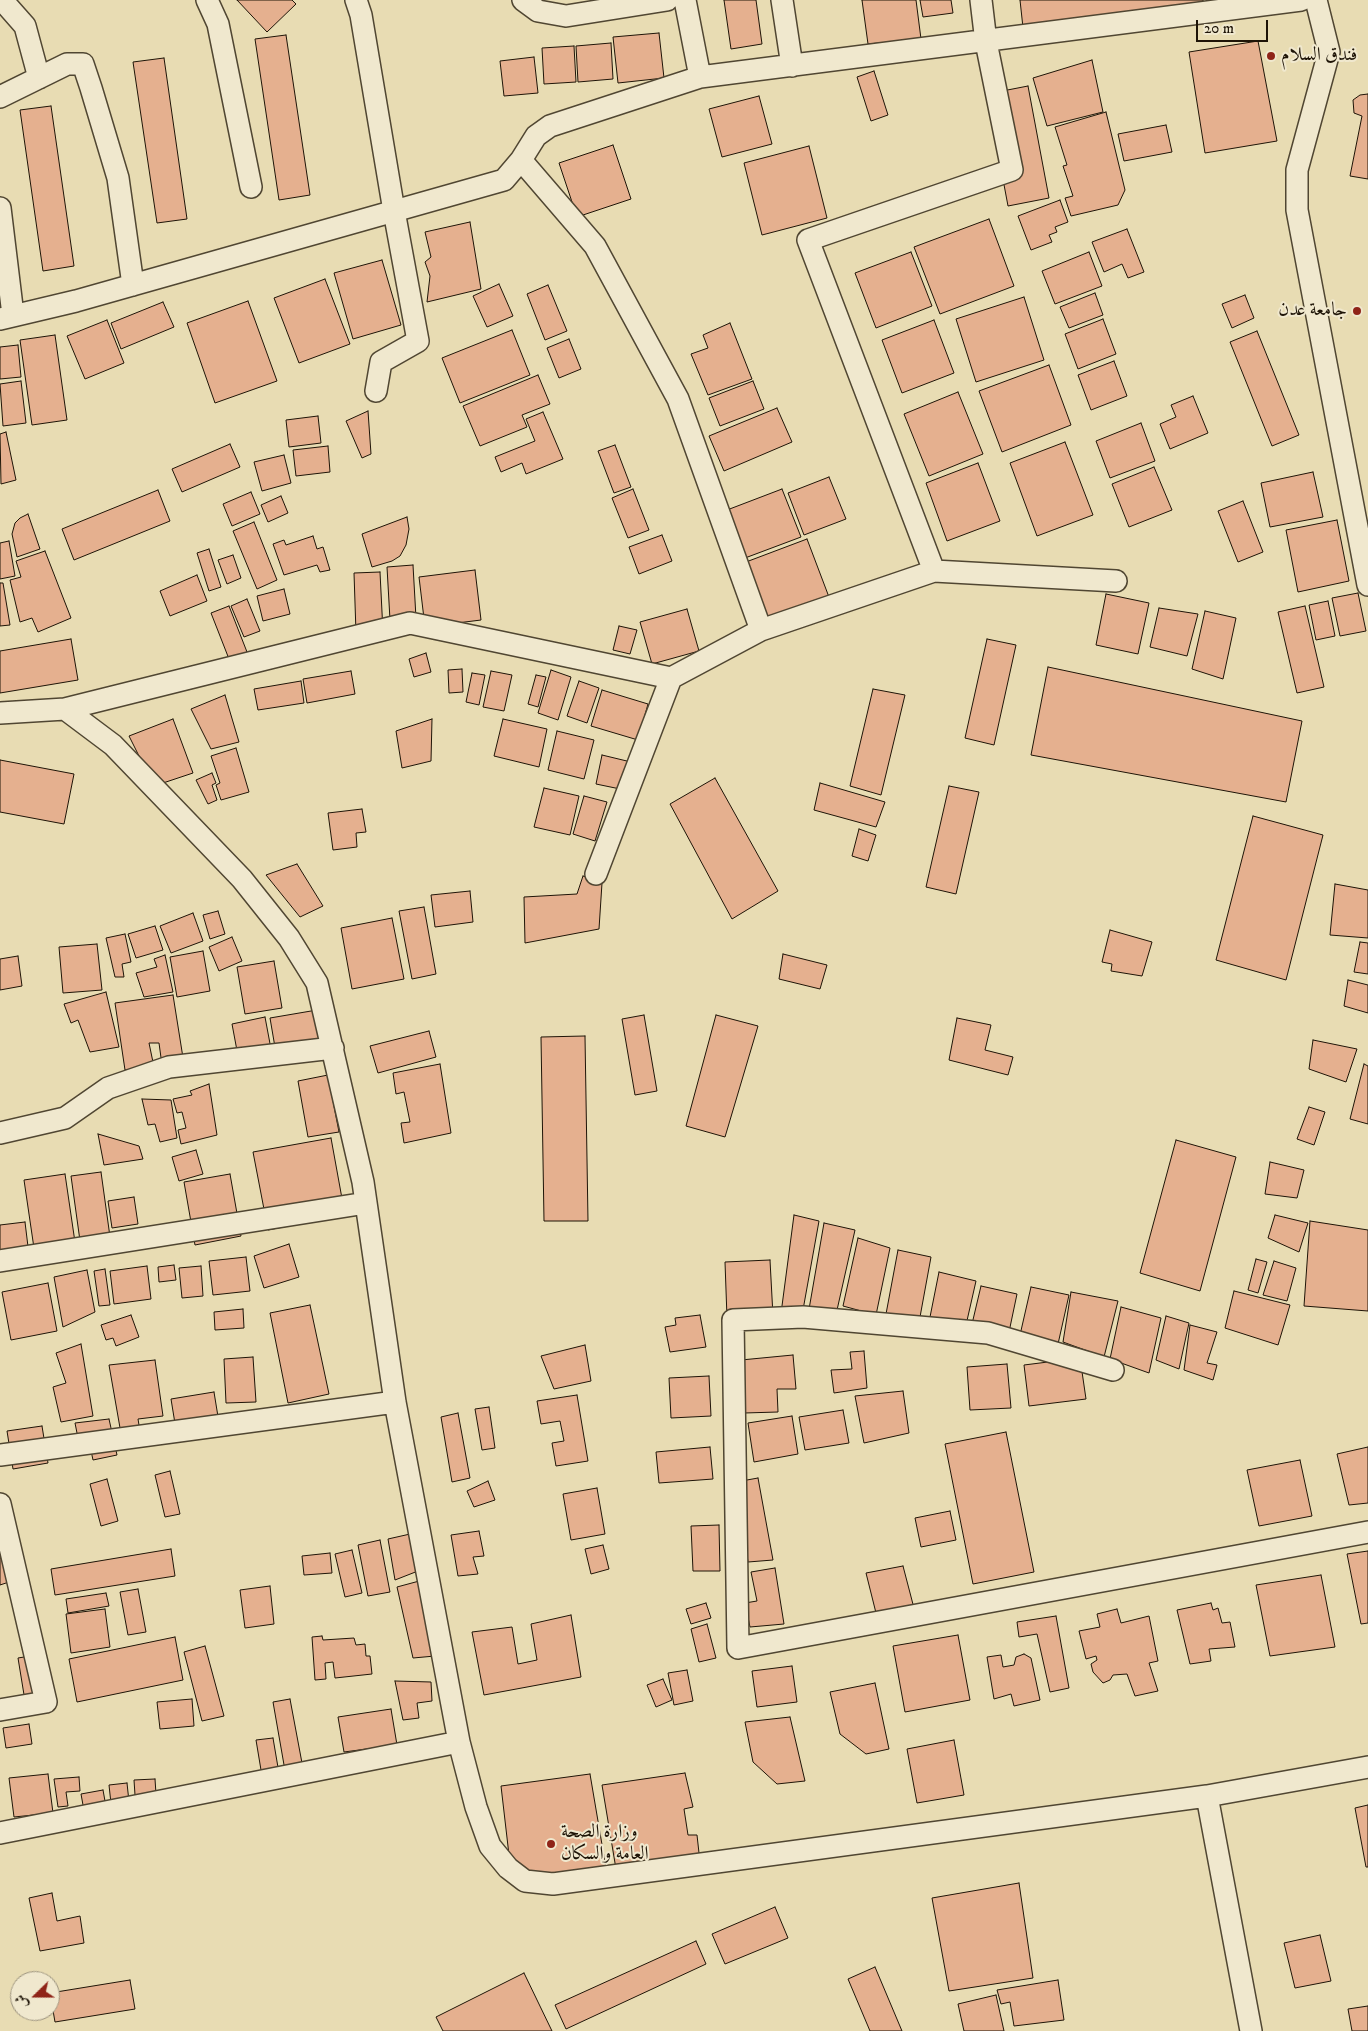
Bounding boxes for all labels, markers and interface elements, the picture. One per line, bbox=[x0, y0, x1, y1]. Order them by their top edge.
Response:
scale bar bbox=[1198, 10, 1270, 42]
text: 20 m bbox=[1204, 19, 1234, 38]
place label: فندق السلام bbox=[1281, 45, 1357, 67]
marker: فندق السلام bbox=[1265, 50, 1277, 62]
place label: جامعة عدن bbox=[1278, 300, 1347, 322]
marker: جامعة عدن bbox=[1351, 305, 1363, 317]
place label: وزارة الصحة العامة والسكان bbox=[561, 1822, 649, 1866]
marker: وزارة الصحة العامة والسكان bbox=[545, 1838, 557, 1850]
north arrow bbox=[10, 1971, 60, 2021]
text: ش bbox=[11, 1991, 33, 2011]

